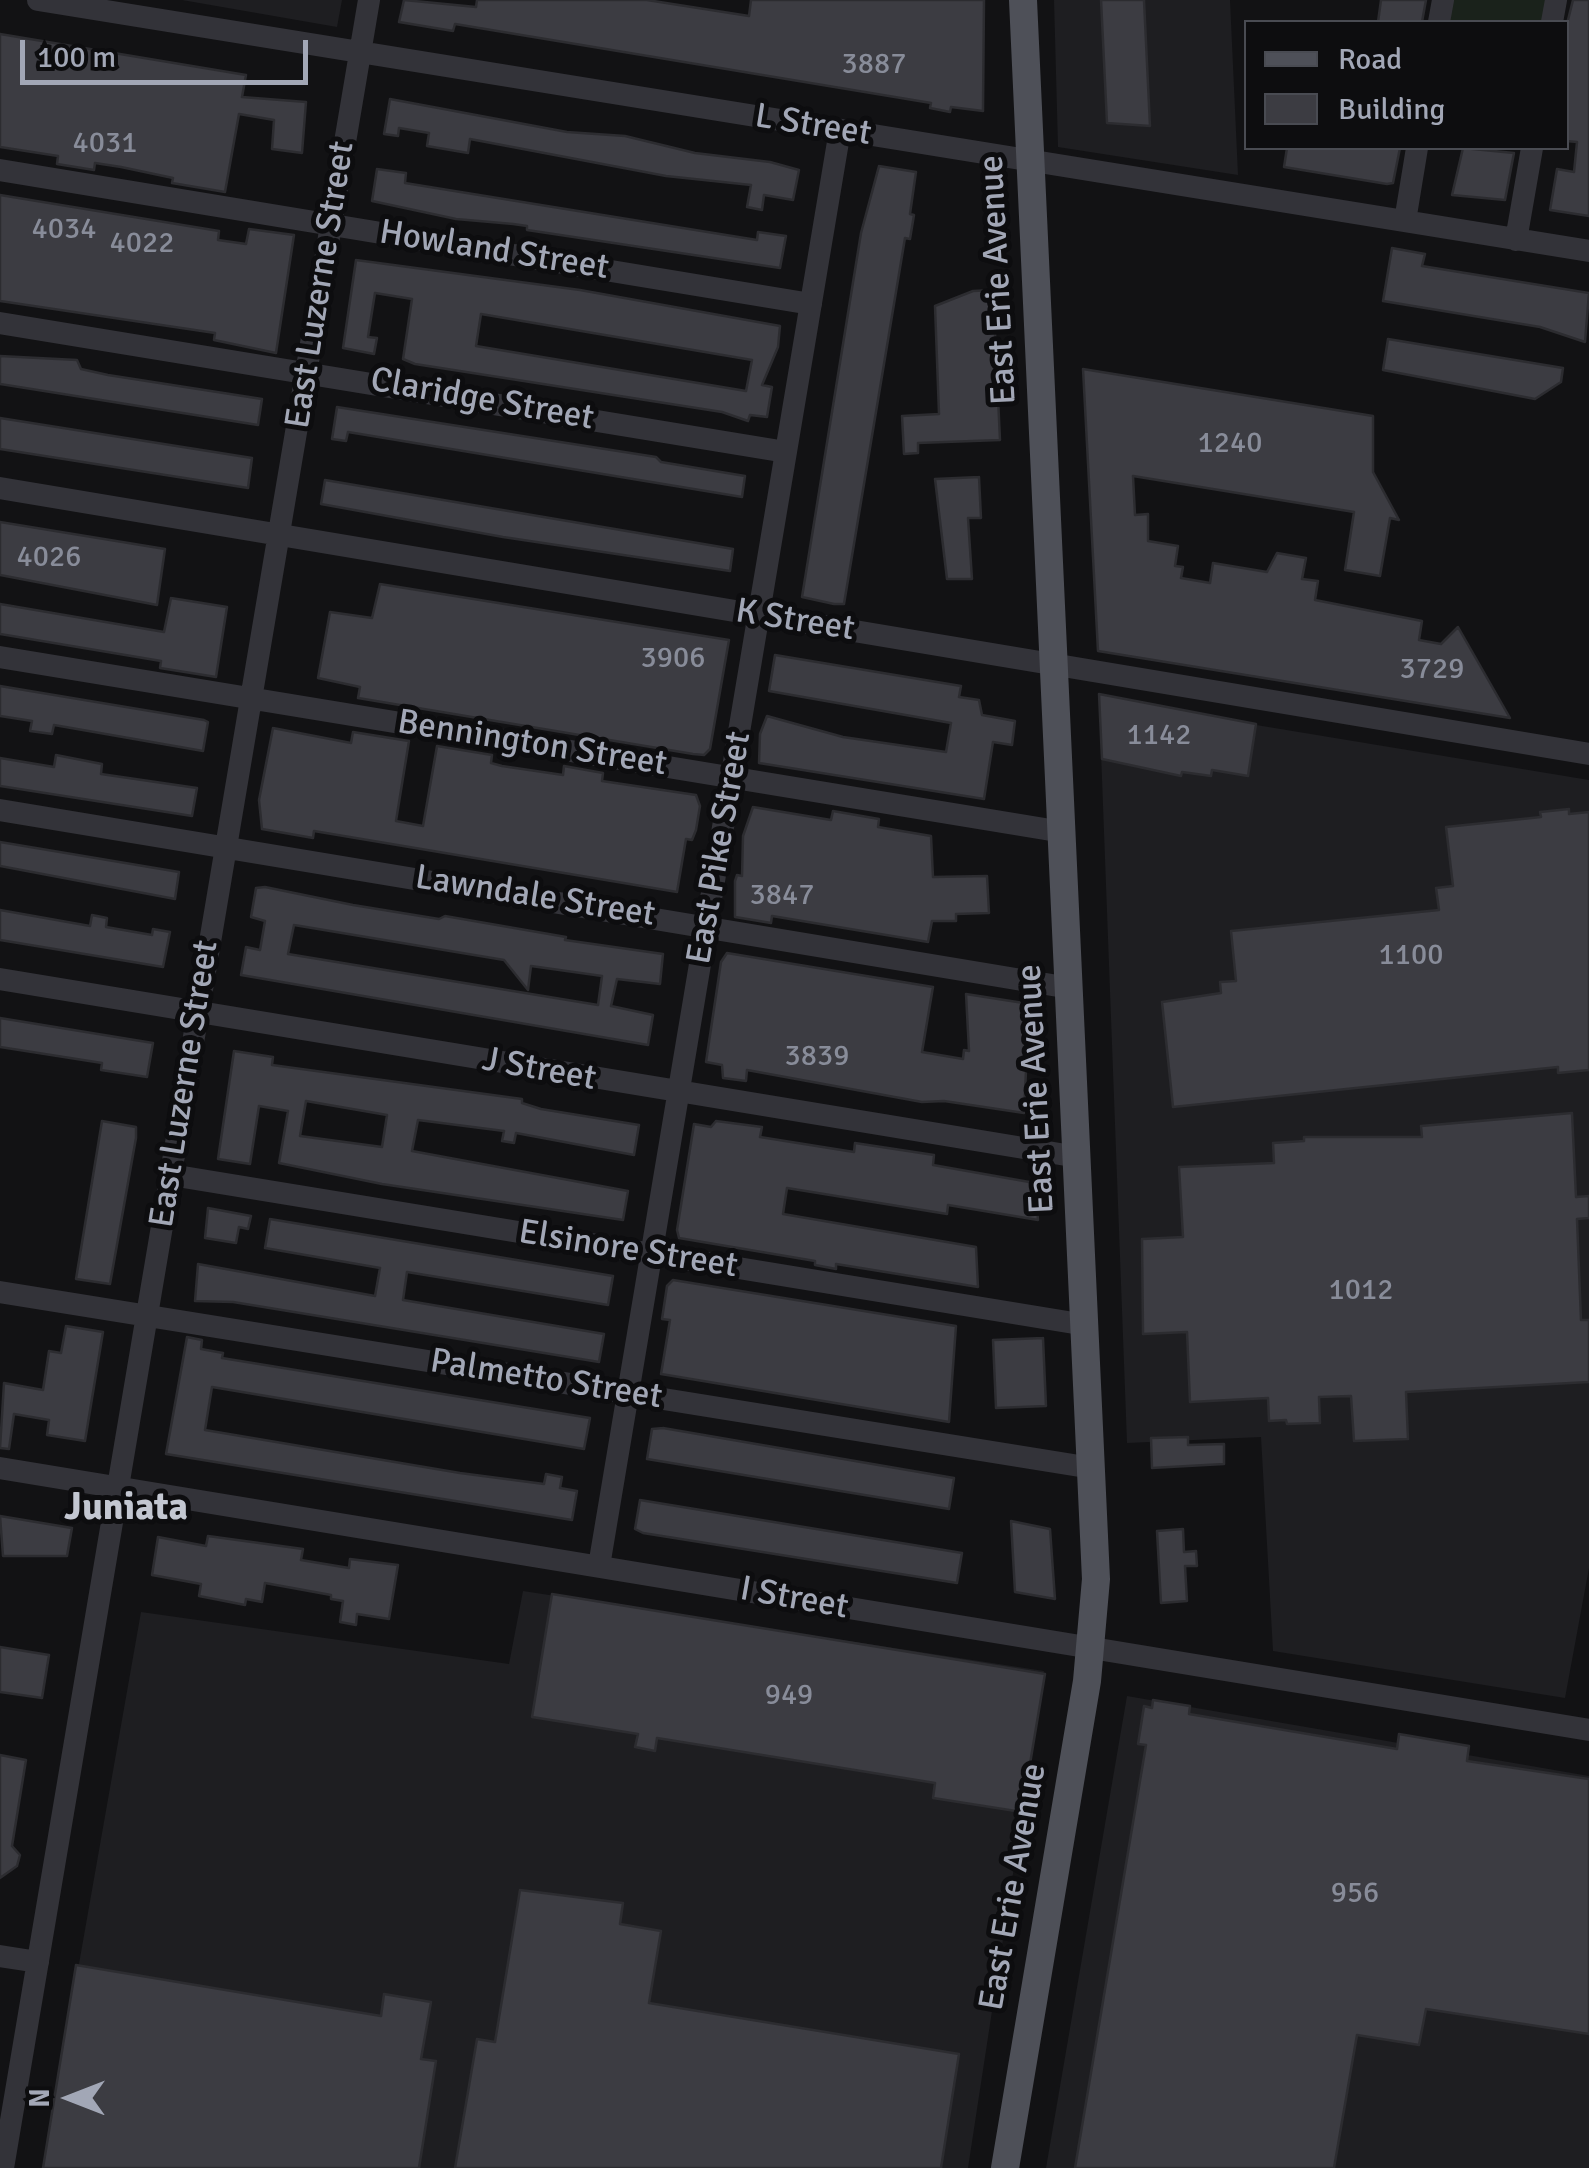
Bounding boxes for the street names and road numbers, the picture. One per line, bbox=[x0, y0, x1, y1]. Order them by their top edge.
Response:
street label: L Street bbox=[752, 96, 874, 156]
street label: East Luzerne Street bbox=[278, 138, 364, 432]
street label: East Erie Avenue bbox=[971, 154, 1027, 406]
street label: Howland Street bbox=[376, 212, 612, 290]
street label: Claridge Street bbox=[367, 360, 597, 440]
street label: K Street bbox=[733, 591, 857, 651]
street label: Bennington Street bbox=[394, 702, 670, 786]
street label: East Pike Street bbox=[679, 729, 761, 967]
street label: Lawndale Street bbox=[412, 857, 658, 937]
street label: East Luzerne Street bbox=[142, 937, 228, 1231]
street label: East Erie Avenue bbox=[1009, 963, 1065, 1215]
street label: J Street bbox=[479, 1039, 599, 1101]
street label: Elsinore Street bbox=[516, 1212, 740, 1288]
street label: Palmetto Street bbox=[427, 1341, 665, 1419]
street label: I Street bbox=[737, 1569, 851, 1629]
street label: East Erie Avenue bbox=[972, 1760, 1056, 2014]

